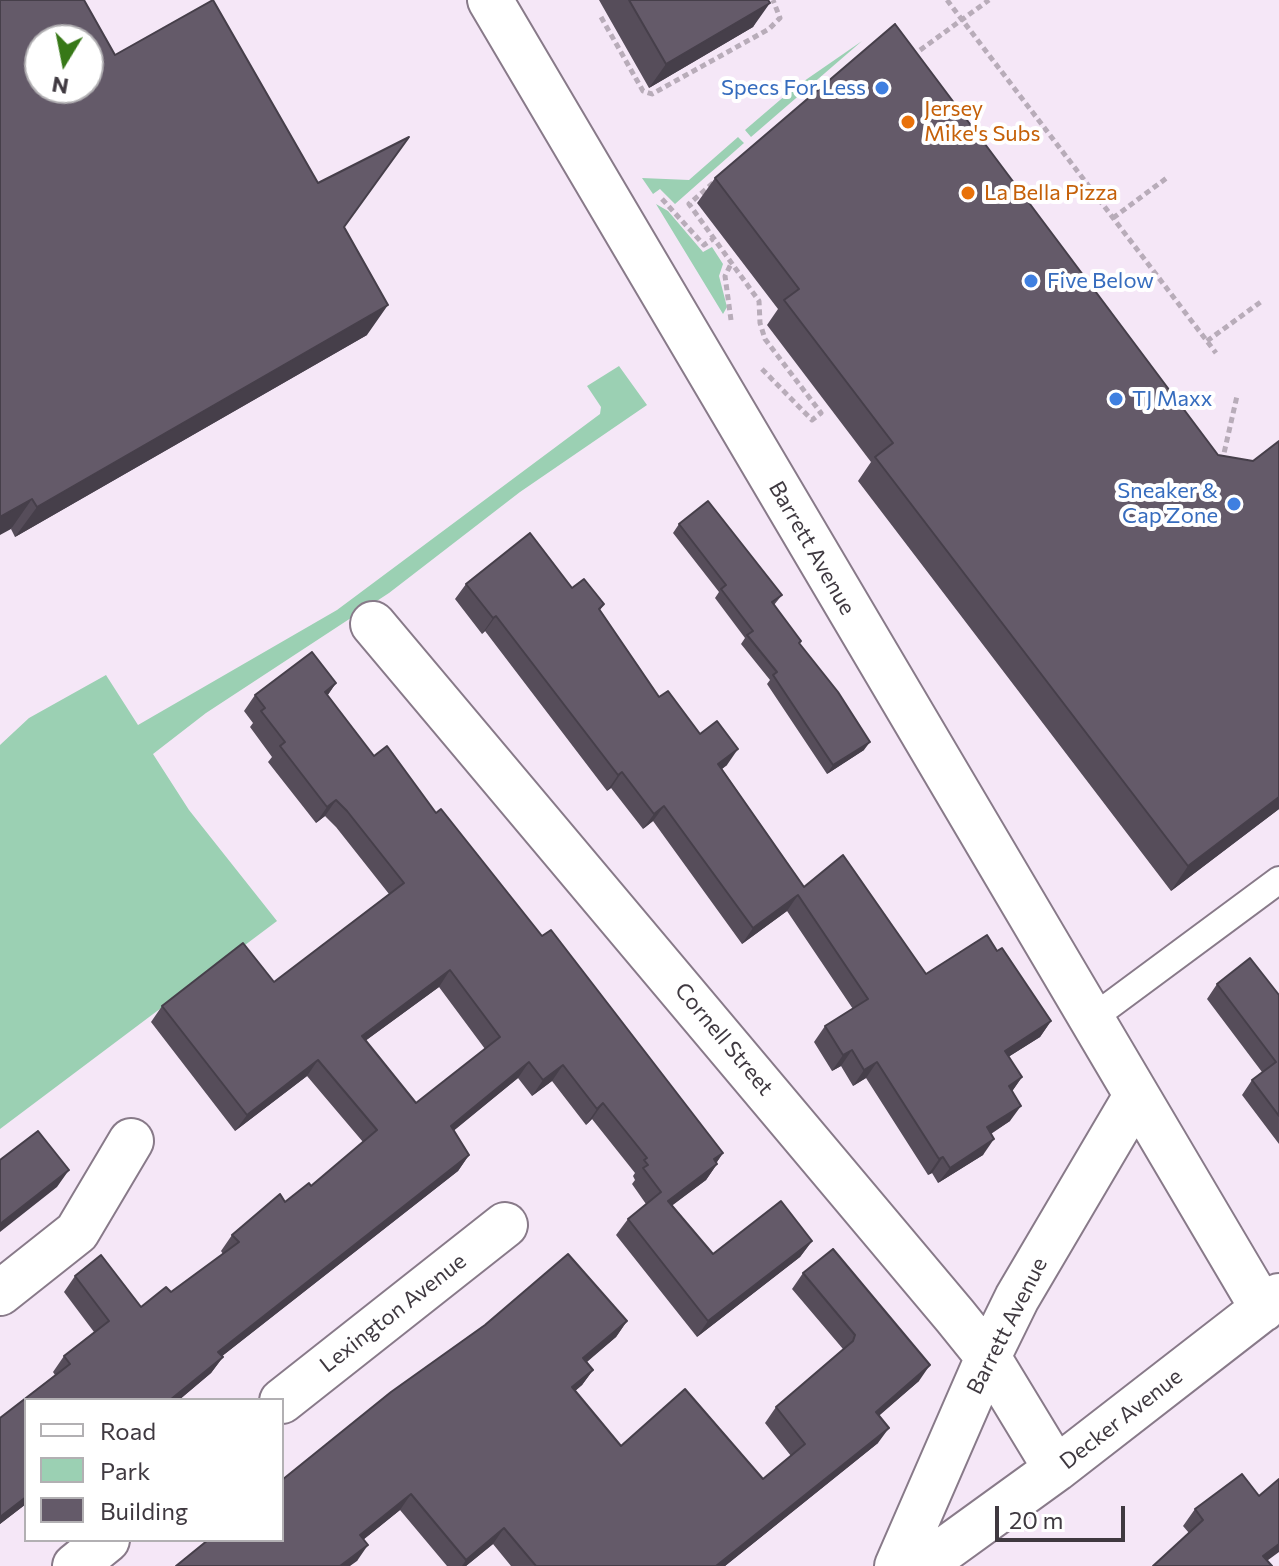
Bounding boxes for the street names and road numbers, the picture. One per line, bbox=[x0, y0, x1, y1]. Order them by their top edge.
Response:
street label: Barrett Avenue bbox=[763, 476, 861, 620]
street label: Cornell Street bbox=[669, 977, 779, 1101]
street label: Lexington Avenue bbox=[315, 1248, 471, 1378]
street label: Barrett Avenue bbox=[961, 1253, 1053, 1399]
street label: Decker Avenue bbox=[1055, 1363, 1187, 1475]

